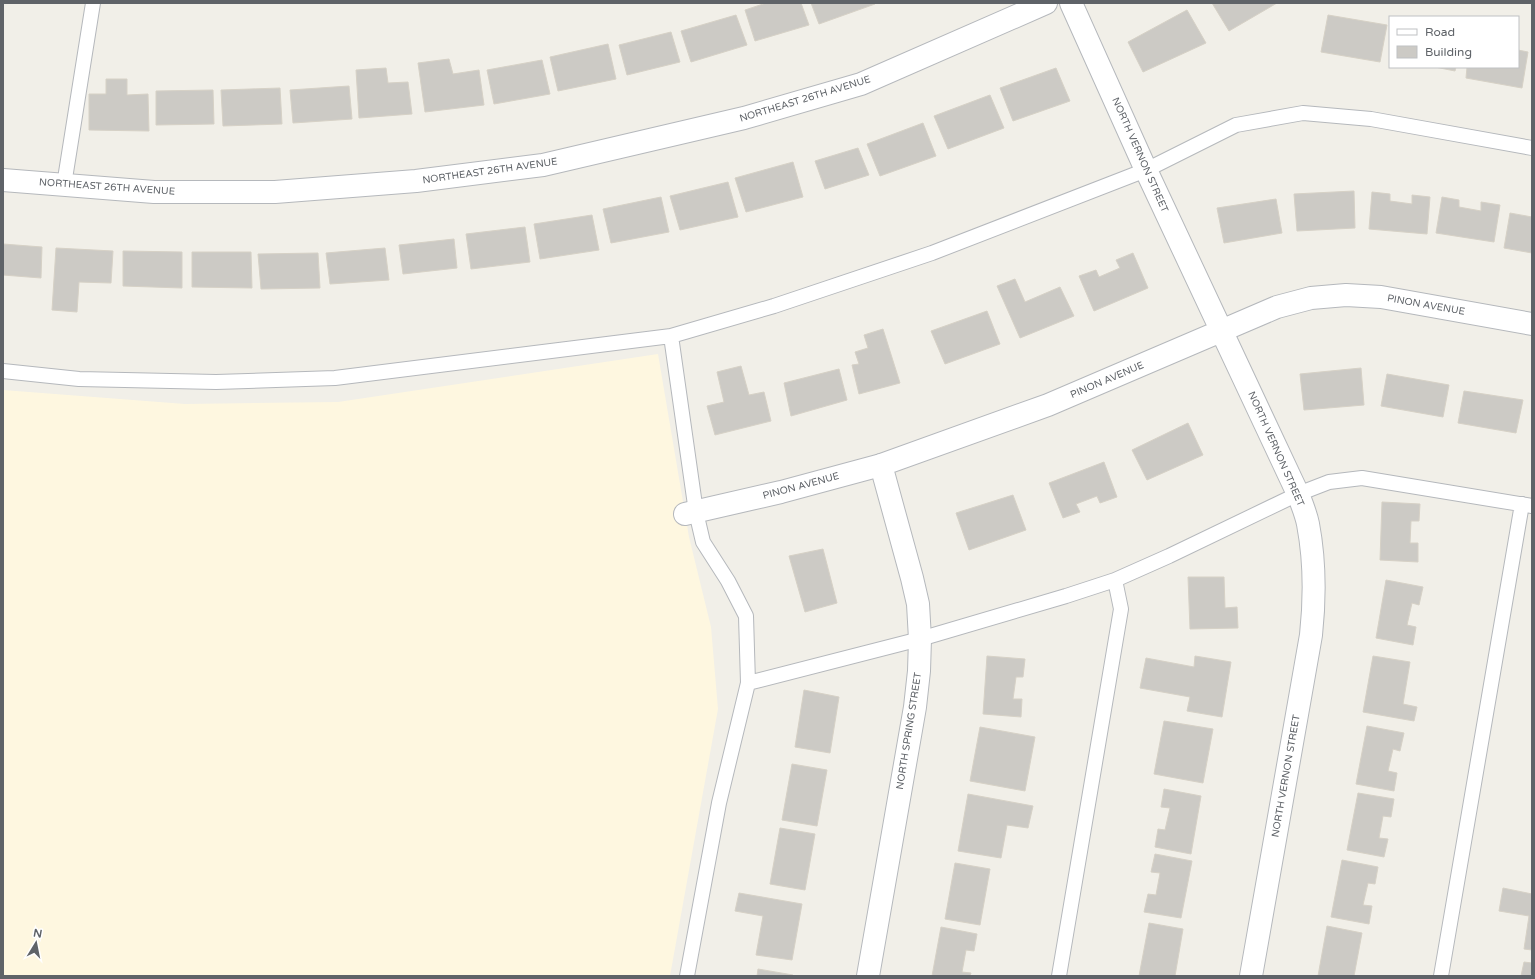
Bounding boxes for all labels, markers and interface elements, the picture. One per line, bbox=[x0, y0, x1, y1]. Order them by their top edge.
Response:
legend bbox=[1389, 16, 1519, 68]
text: Road bbox=[1425, 25, 1455, 39]
text: Building bbox=[1425, 45, 1472, 59]
street label: NORTHEAST 26TH AVENUE bbox=[738, 73, 872, 125]
street label: NORTH VERNON STREET bbox=[1109, 96, 1171, 214]
street label: NORTHEAST 26TH AVENUE bbox=[422, 156, 558, 186]
street label: NORTHEAST 26TH AVENUE bbox=[39, 176, 175, 198]
street label: PINON AVENUE bbox=[1386, 292, 1466, 318]
street label: PINON AVENUE bbox=[1068, 359, 1146, 401]
street label: NORTH VERNON STREET bbox=[1245, 390, 1307, 508]
street label: PINON AVENUE bbox=[761, 470, 841, 502]
street label: NORTH SPRING STREET bbox=[894, 672, 924, 790]
street label: NORTH VERNON STREET bbox=[1269, 714, 1303, 838]
north arrow bbox=[16, 923, 56, 963]
text: N bbox=[32, 926, 43, 941]

